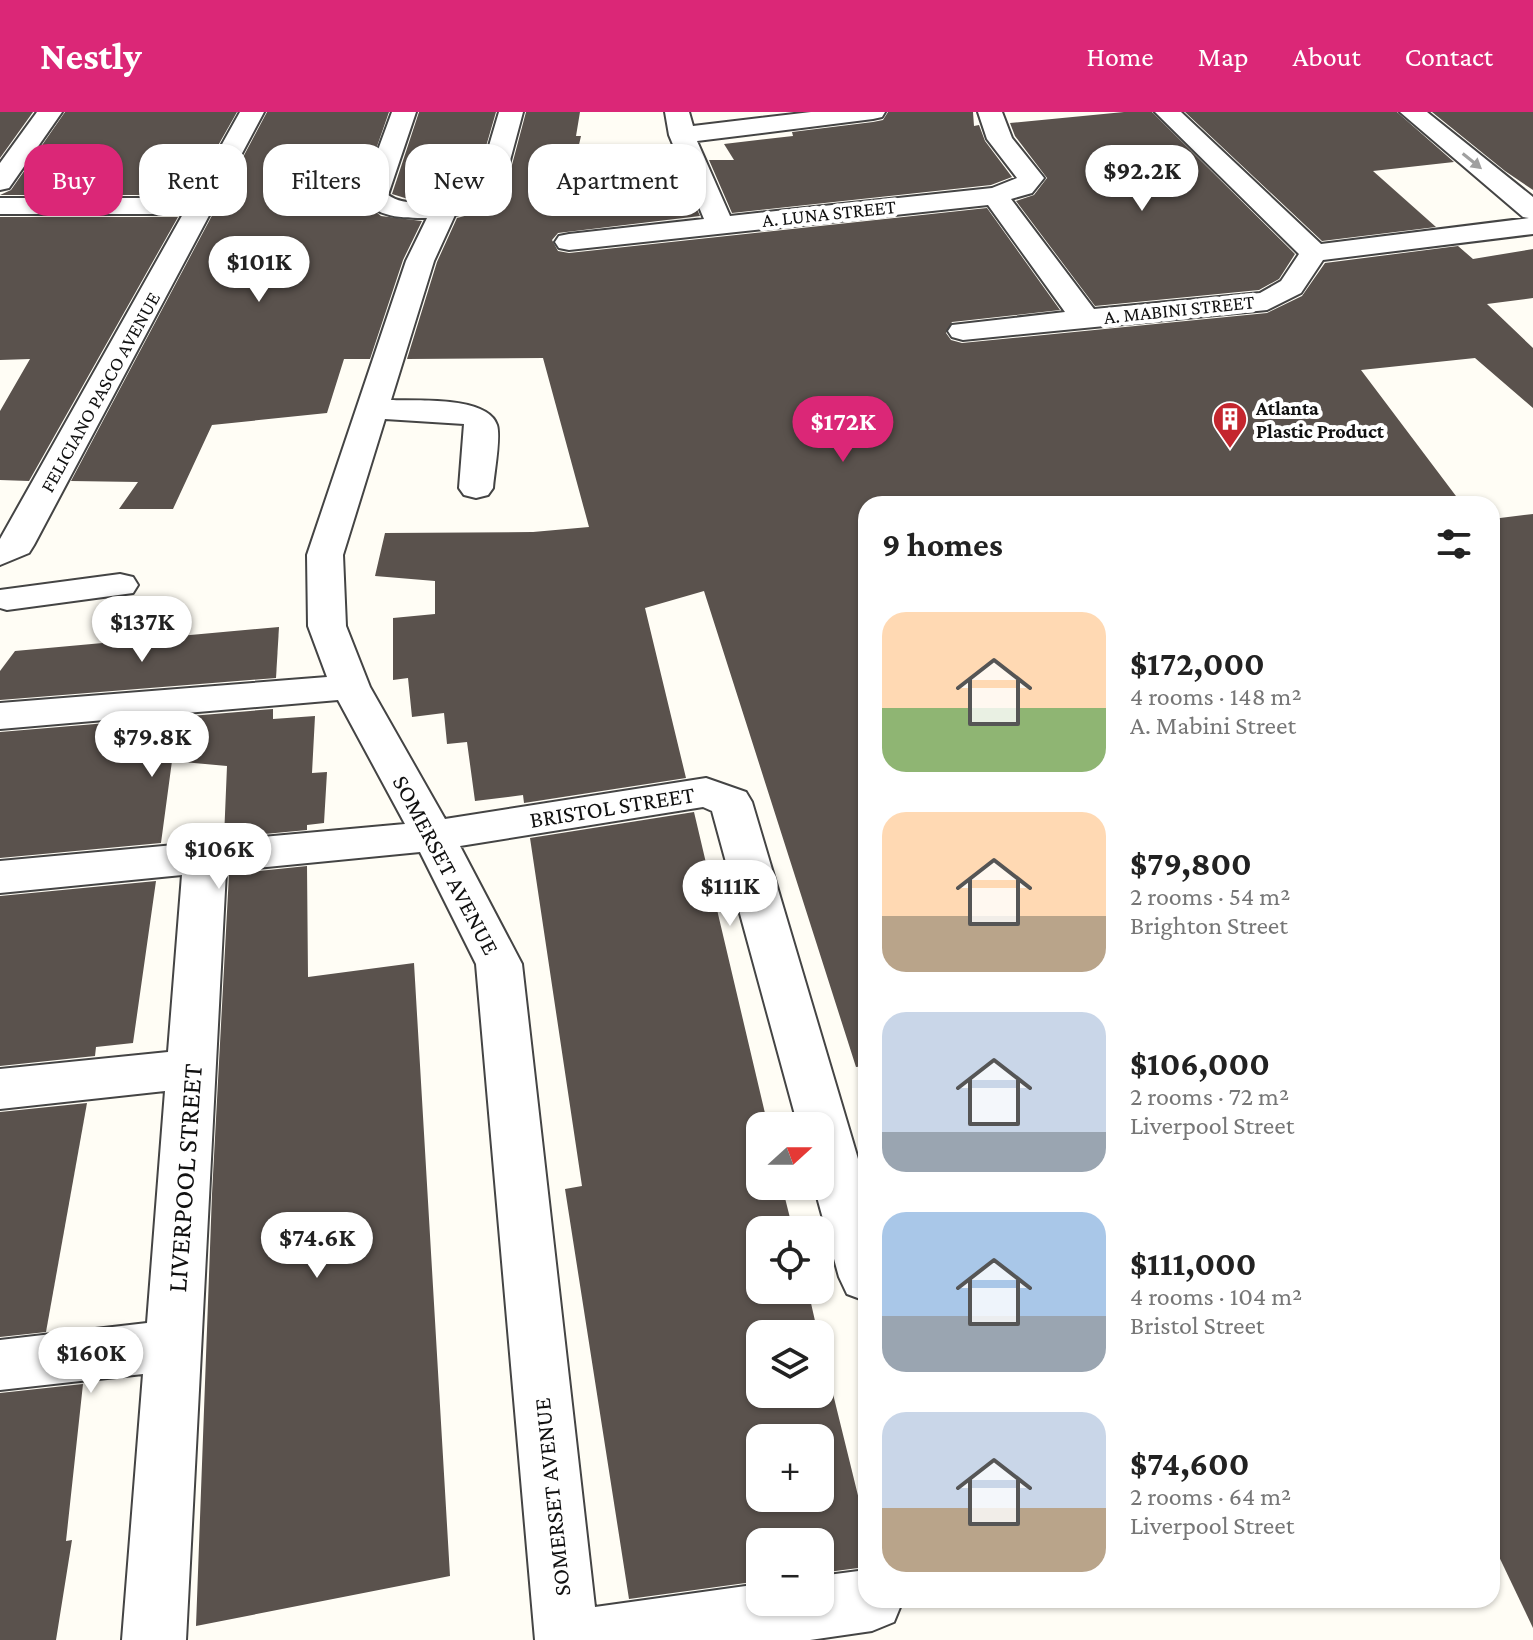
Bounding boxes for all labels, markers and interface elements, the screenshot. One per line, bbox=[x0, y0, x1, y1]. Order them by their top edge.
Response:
text: Nestly bbox=[40, 35, 142, 77]
text: Home bbox=[1087, 41, 1154, 72]
text: Map bbox=[1198, 41, 1249, 72]
text: About bbox=[1293, 41, 1361, 72]
text: Contact bbox=[1405, 41, 1493, 72]
chip: Buy bbox=[24, 144, 123, 216]
chip: Rent bbox=[139, 144, 247, 216]
chip: Filters bbox=[263, 144, 389, 216]
chip: New bbox=[405, 144, 512, 216]
chip: Apartment bbox=[528, 144, 706, 216]
pin: $92.2K bbox=[1077, 145, 1207, 213]
one-way arrow bbox=[1462, 152, 1482, 169]
text: $92.2K bbox=[1103, 156, 1181, 185]
street label: A. LUNA STREET bbox=[761, 195, 897, 231]
pin: $101K bbox=[203, 236, 315, 304]
text: $101K bbox=[227, 247, 291, 276]
street label: FELICIANO PASCO AVENUE bbox=[36, 288, 164, 496]
street label: A. MABINI STREET bbox=[1102, 290, 1256, 328]
pin: $172K bbox=[787, 396, 899, 464]
place label: Atlanta Plastic Product bbox=[1255, 397, 1385, 442]
building icon: Atlanta Plastic Product bbox=[1211, 400, 1249, 450]
text: $172K bbox=[810, 407, 876, 436]
icon: filters bbox=[1432, 522, 1476, 566]
text: 9 homes bbox=[882, 526, 1003, 563]
pin: $137K bbox=[86, 596, 198, 664]
text: $137K bbox=[110, 607, 174, 636]
icon: home bbox=[946, 644, 1042, 740]
text: $172,000 bbox=[1130, 645, 1265, 682]
text: 4 rooms · 148 m² bbox=[1130, 682, 1302, 711]
pin: $79.8K bbox=[87, 711, 217, 779]
text: A. Mabini Street bbox=[1130, 711, 1296, 740]
text: $79.8K bbox=[113, 722, 191, 751]
street label: SOMERSET AVENUE bbox=[388, 770, 505, 959]
street label: BRISTOL STREET bbox=[527, 780, 696, 833]
pin: $106K bbox=[163, 823, 275, 891]
text: $106K bbox=[184, 834, 254, 863]
icon: home bbox=[946, 844, 1042, 940]
text: $79,800 bbox=[1130, 845, 1252, 882]
pin: $111K bbox=[674, 860, 786, 928]
text: $111K bbox=[701, 871, 759, 900]
text: 2 rooms · 54 m² bbox=[1130, 882, 1290, 911]
text: Brighton Street bbox=[1130, 911, 1288, 940]
icon: home bbox=[946, 1044, 1042, 1140]
text: $106,000 bbox=[1130, 1045, 1270, 1082]
street label: LIVERPOOL STREET bbox=[161, 1063, 208, 1293]
text: 2 rooms · 72 m² bbox=[1130, 1082, 1289, 1111]
text: Liverpool Street bbox=[1130, 1111, 1294, 1140]
north arrow bbox=[746, 1112, 834, 1200]
map controls bbox=[746, 1112, 834, 1616]
pin: $74.6K bbox=[252, 1212, 382, 1280]
button: locate bbox=[746, 1216, 834, 1304]
text: $74.6K bbox=[279, 1223, 355, 1252]
icon: home bbox=[946, 1244, 1042, 1340]
text: $111,000 bbox=[1130, 1245, 1256, 1282]
text: 4 rooms · 104 m² bbox=[1130, 1282, 1302, 1311]
text: Bristol Street bbox=[1130, 1311, 1264, 1340]
button: layers bbox=[746, 1320, 834, 1408]
pin: $160K bbox=[35, 1327, 147, 1395]
text: $160K bbox=[56, 1338, 126, 1367]
street label: SOMERSET AVENUE bbox=[528, 1396, 575, 1598]
button: + bbox=[746, 1424, 834, 1512]
icon: home bbox=[946, 1444, 1042, 1540]
text: $74,600 bbox=[1130, 1445, 1249, 1482]
text: 2 rooms · 64 m² bbox=[1130, 1482, 1291, 1511]
text: Liverpool Street bbox=[1130, 1511, 1294, 1540]
button: − bbox=[746, 1528, 834, 1616]

